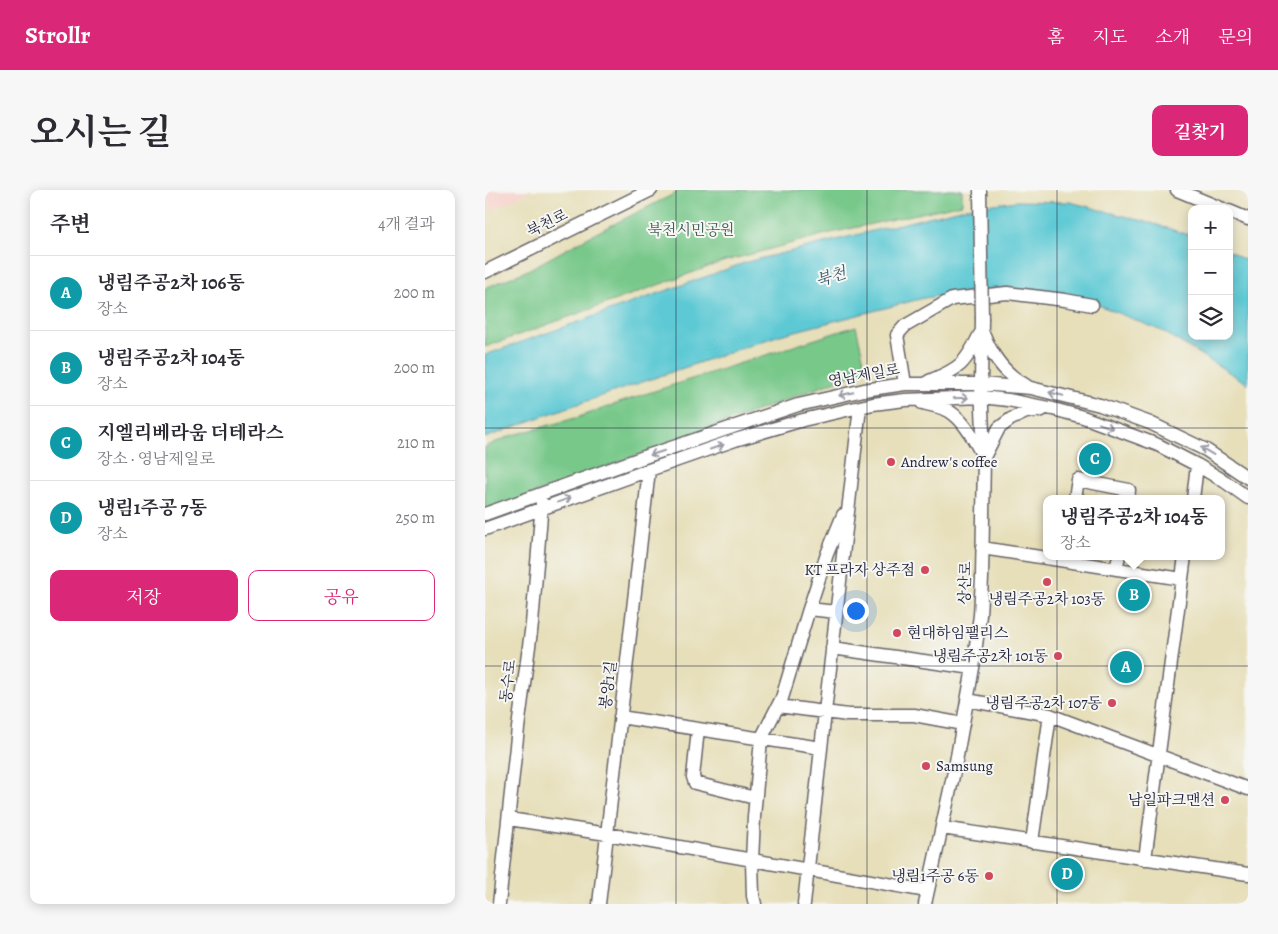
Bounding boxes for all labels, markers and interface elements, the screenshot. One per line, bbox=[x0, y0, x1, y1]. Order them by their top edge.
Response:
text: Strollr bbox=[25, 19, 90, 51]
text: 홈 bbox=[1047, 25, 1065, 49]
text: 지도 bbox=[1093, 25, 1127, 49]
text: 소개 bbox=[1155, 25, 1190, 49]
text: 문의 bbox=[1218, 25, 1253, 49]
button: 길찾기 bbox=[1152, 105, 1248, 156]
text: 오시는 길 bbox=[30, 108, 171, 156]
street label: 북천로 bbox=[523, 204, 571, 242]
map controls bbox=[1188, 205, 1233, 340]
button: + bbox=[1188, 205, 1233, 250]
text: 주변 bbox=[50, 210, 91, 238]
text: 4개 결과 bbox=[378, 213, 435, 235]
park label: 북천시민공원 bbox=[648, 220, 734, 240]
button: − bbox=[1188, 250, 1233, 295]
water label: 북천 bbox=[813, 261, 851, 292]
text: 냉림주공2차 106동 bbox=[97, 270, 245, 296]
text: A bbox=[61, 282, 71, 304]
text: 200 m bbox=[394, 282, 435, 304]
button: layers bbox=[1188, 295, 1233, 340]
text: 장소 bbox=[97, 298, 128, 320]
text: 냉림주공2차 104동 bbox=[97, 345, 245, 371]
text: B bbox=[61, 357, 71, 379]
text: 200 m bbox=[394, 357, 435, 379]
street label: 영남제일로 bbox=[827, 359, 902, 391]
text: 장소 bbox=[97, 373, 128, 395]
one-way arrow bbox=[1049, 389, 1065, 398]
one-way arrow bbox=[838, 390, 854, 399]
one-way arrow bbox=[952, 393, 969, 403]
text: 지엘리베라움 더테라스 bbox=[97, 420, 284, 446]
one-way arrow bbox=[1098, 422, 1113, 431]
text: C bbox=[61, 432, 71, 454]
text: 210 m bbox=[397, 432, 435, 454]
pin: C bbox=[1079, 440, 1111, 478]
one-way arrow bbox=[709, 441, 725, 451]
one-way arrow bbox=[1201, 446, 1215, 456]
text: 장소 · 영남제일로 bbox=[97, 448, 215, 470]
one-way arrow bbox=[649, 448, 665, 458]
place label: Andrew's coffee bbox=[900, 452, 998, 472]
marker: Andrew's coffee bbox=[885, 456, 897, 468]
text: 냉림1주공 7동 bbox=[97, 495, 207, 521]
one-way arrow bbox=[555, 495, 571, 504]
popup bbox=[1043, 495, 1225, 560]
text: 냉림주공2차 104동 bbox=[1060, 504, 1208, 530]
text: D bbox=[60, 507, 72, 529]
text: 250 m bbox=[396, 507, 435, 529]
text: 장소 bbox=[97, 523, 128, 545]
text: 장소 bbox=[1060, 532, 1091, 554]
place label: KT 프라자 상주점 bbox=[805, 560, 915, 580]
street label: 상산로 bbox=[954, 560, 976, 605]
marker: KT 프라자 상주점 bbox=[919, 564, 931, 576]
button: 저장 bbox=[50, 570, 238, 621]
button: 공유 bbox=[248, 570, 435, 621]
marker: 냉림주공2차 103동 bbox=[1041, 576, 1053, 588]
pin: B bbox=[1118, 576, 1150, 614]
place label: 냉림주공2차 103동 bbox=[989, 589, 1106, 609]
your location bbox=[843, 598, 869, 624]
place label: 현대하임팰리스 bbox=[907, 623, 1009, 643]
marker: 현대하임팰리스 bbox=[891, 627, 903, 639]
place label: 냉림주공2차 101동 bbox=[933, 646, 1049, 666]
pin: A bbox=[1110, 648, 1142, 686]
marker: 냉림주공2차 101동 bbox=[1052, 650, 1064, 662]
street label: 동수로 bbox=[495, 658, 521, 704]
street label: 봉양1길 bbox=[595, 660, 621, 710]
place label: 냉림주공2차 107동 bbox=[986, 693, 1103, 713]
marker: 냉림주공2차 107동 bbox=[1106, 697, 1118, 709]
place label: Samsung bbox=[936, 756, 993, 776]
marker: Samsung bbox=[920, 760, 932, 772]
place label: 남일파크맨션 bbox=[1128, 790, 1215, 810]
marker: 남일파크맨션 bbox=[1219, 794, 1231, 806]
pin: D bbox=[1051, 855, 1083, 893]
place label: 냉림1주공 6동 bbox=[892, 866, 980, 886]
marker: 냉림1주공 6동 bbox=[983, 870, 995, 882]

